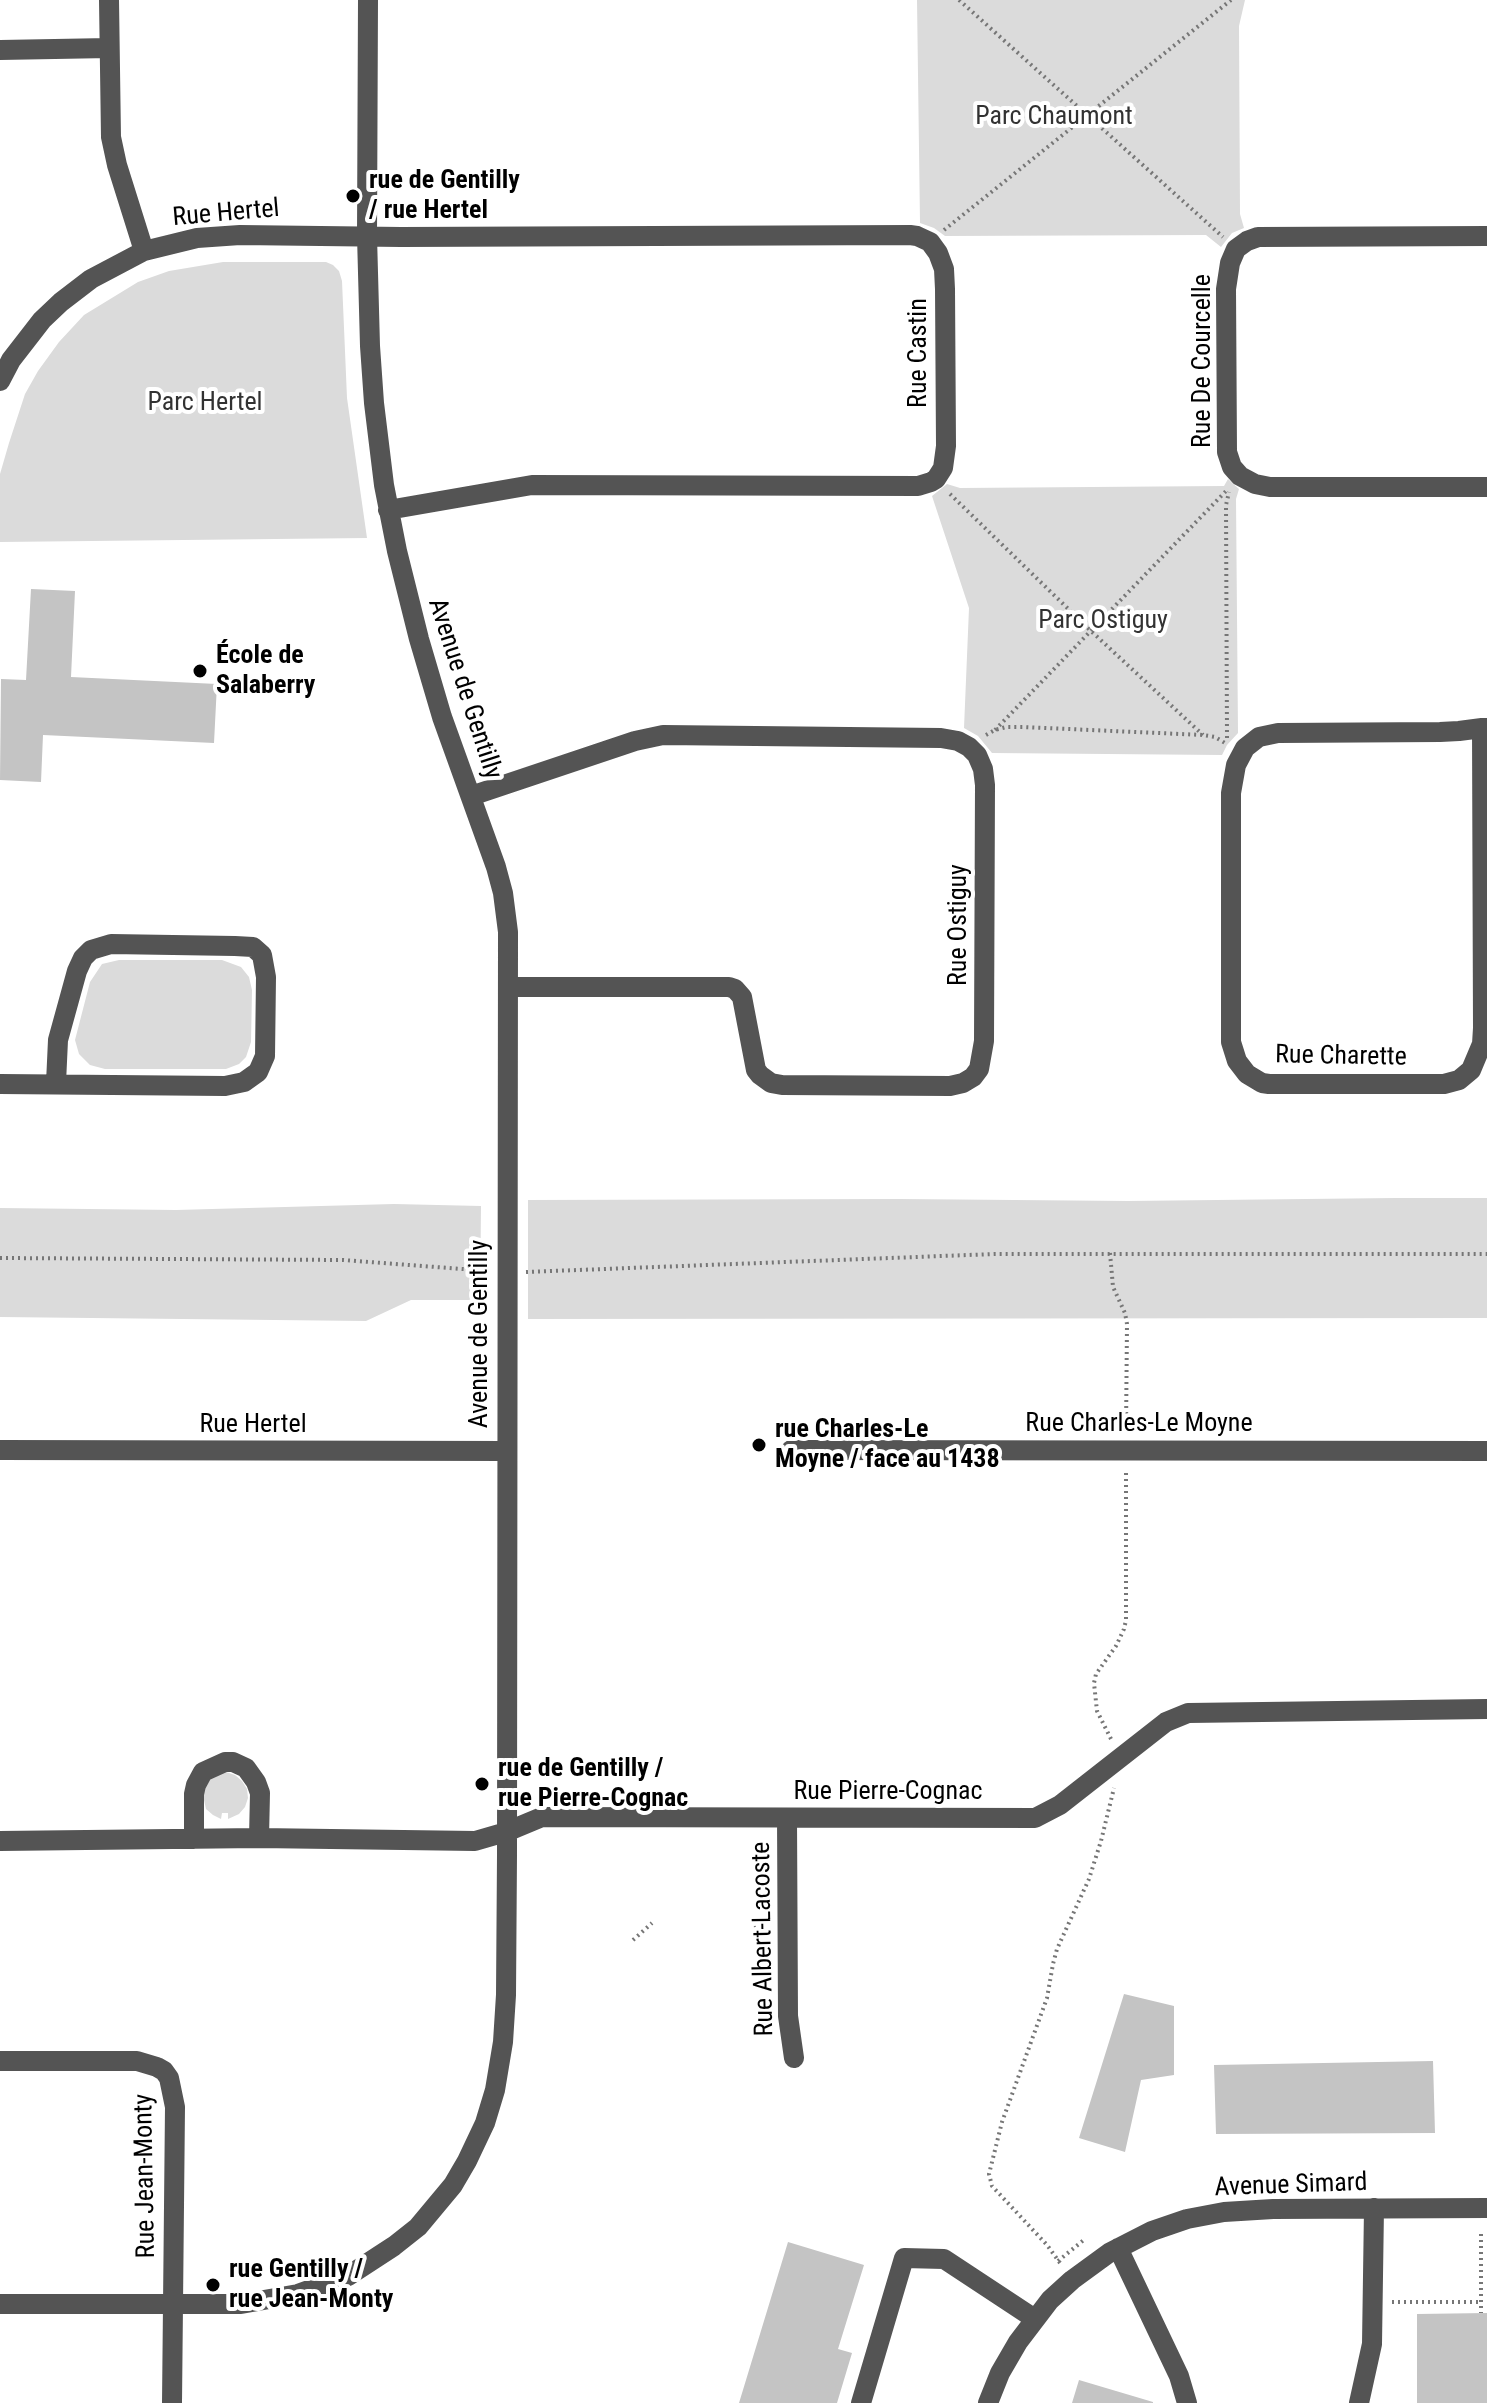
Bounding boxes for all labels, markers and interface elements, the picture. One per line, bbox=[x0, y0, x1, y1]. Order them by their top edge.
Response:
park label: Parc Chaumont bbox=[975, 101, 1133, 133]
place label: rue de Gentilly / rue Hertel bbox=[369, 165, 520, 226]
marker: rue de Gentilly / rue Hertel bbox=[344, 187, 362, 205]
street label: Rue Hertel bbox=[171, 194, 281, 234]
street label: Rue De Courcelle bbox=[1187, 274, 1219, 448]
street label: Rue Castin bbox=[903, 298, 935, 408]
park label: Parc Hertel bbox=[147, 387, 263, 419]
street label: Avenue de Gentilly bbox=[420, 595, 508, 783]
park label: Parc Ostiguy bbox=[1038, 605, 1168, 637]
place label: École de Salaberry bbox=[216, 640, 315, 702]
marker: École de Salaberry bbox=[191, 662, 209, 680]
street label: Rue Ostiguy bbox=[943, 864, 975, 986]
street label: Rue Charette bbox=[1275, 1040, 1407, 1074]
street label: Avenue de Gentilly bbox=[464, 1240, 496, 1428]
street label: Rue Charles-Le Moyne bbox=[1025, 1408, 1253, 1440]
street label: Rue Hertel bbox=[199, 1409, 307, 1441]
place label: rue Charles-Le Moyne / face au 1438 bbox=[775, 1414, 1000, 1476]
marker: rue Charles-Le Moyne / face au 1438 bbox=[750, 1436, 768, 1454]
place label: rue de Gentilly / rue Pierre-Cognac bbox=[498, 1753, 688, 1814]
marker: rue de Gentilly / rue Pierre-Cognac bbox=[473, 1775, 491, 1793]
street label: Rue Pierre-Cognac bbox=[794, 1776, 982, 1808]
street label: Rue Albert-Lacoste bbox=[747, 1841, 781, 2037]
street label: Rue Jean-Monty bbox=[129, 2093, 163, 2259]
street label: Avenue Simard bbox=[1214, 2168, 1368, 2204]
place label: rue Gentilly / rue Jean-Monty bbox=[229, 2254, 393, 2316]
marker: rue Gentilly / rue Jean-Monty bbox=[204, 2276, 222, 2294]

